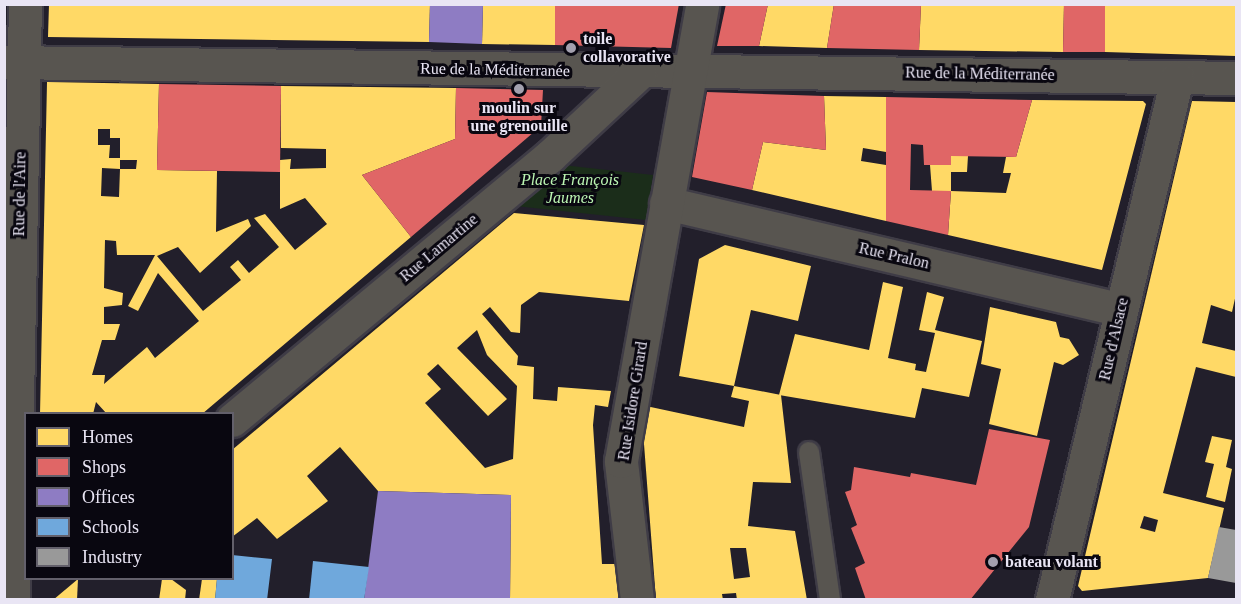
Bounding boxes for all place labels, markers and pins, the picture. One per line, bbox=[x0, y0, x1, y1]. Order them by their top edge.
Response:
place label: toile collavorative bbox=[583, 29, 671, 67]
marker: toile collavorative bbox=[564, 41, 578, 55]
marker: moulin sur une grenouille bbox=[512, 82, 526, 96]
place label: moulin sur une grenouille bbox=[470, 98, 568, 136]
place label: bateau volant bbox=[1005, 552, 1098, 572]
marker: bateau volant bbox=[986, 555, 1000, 569]

